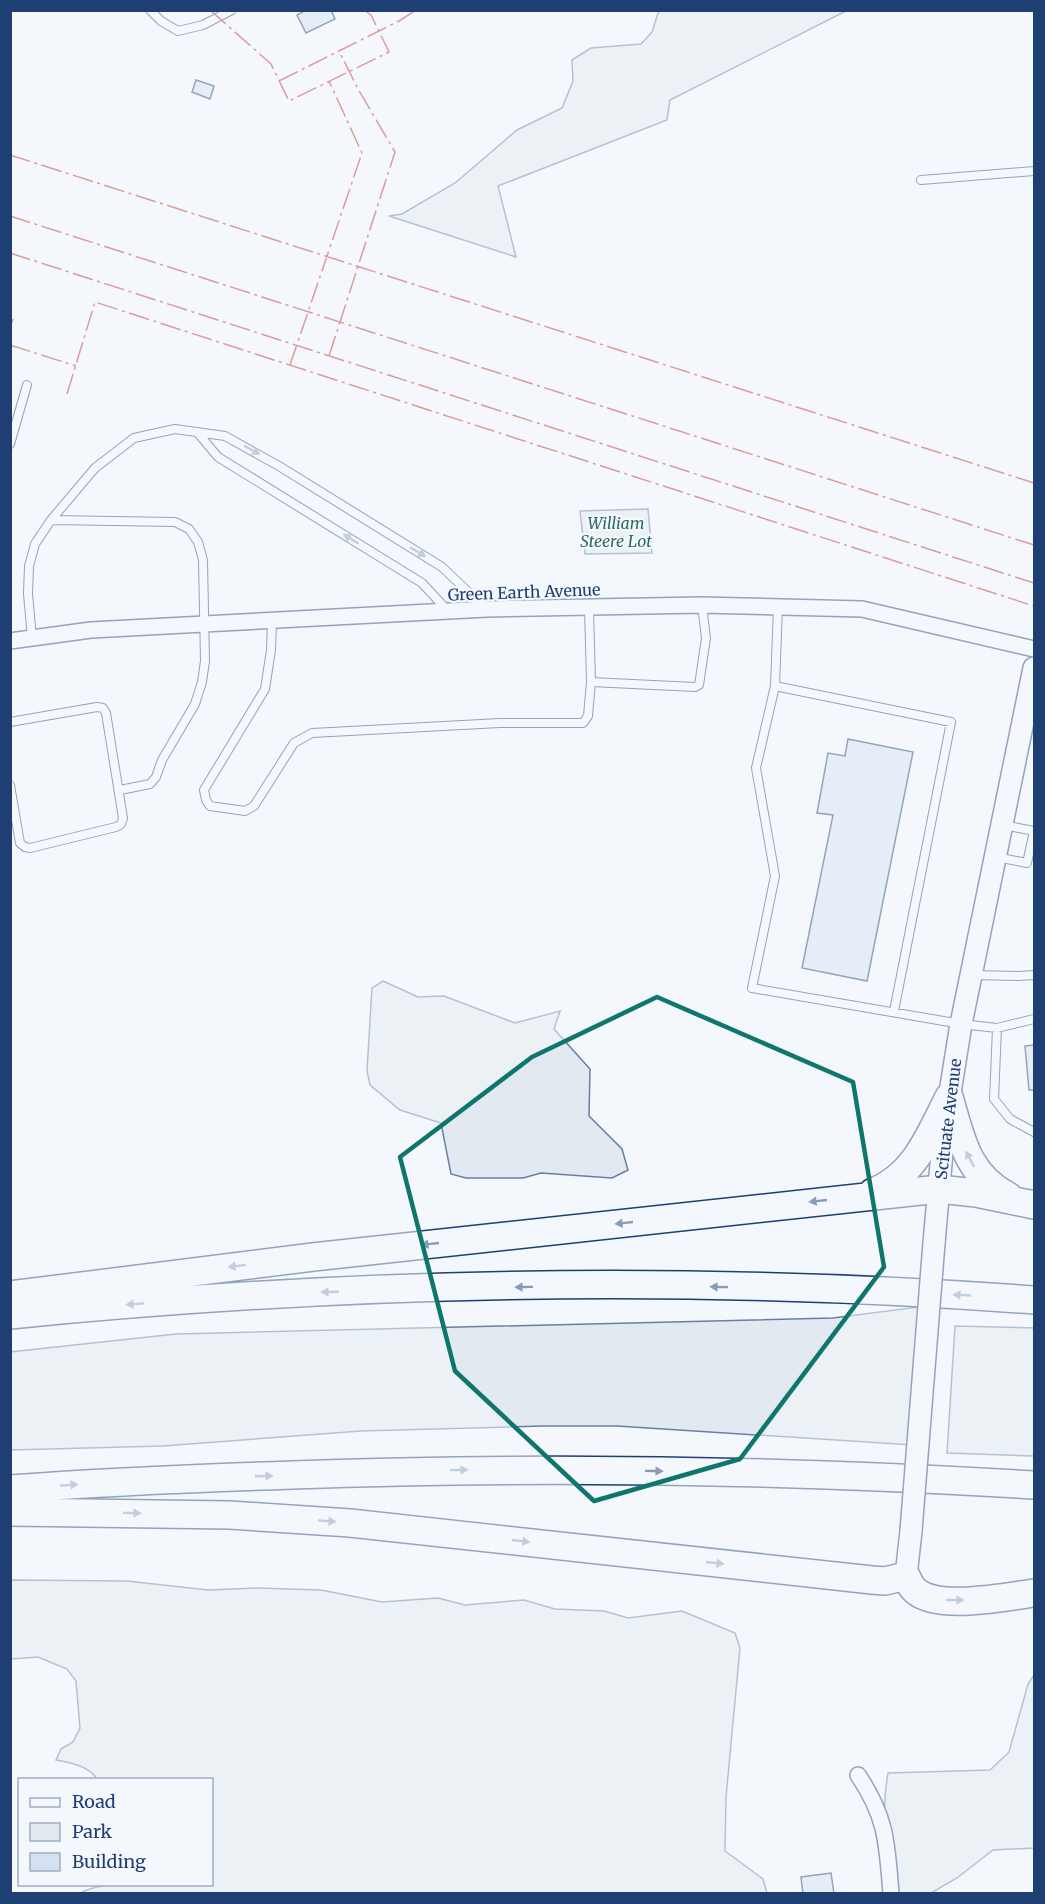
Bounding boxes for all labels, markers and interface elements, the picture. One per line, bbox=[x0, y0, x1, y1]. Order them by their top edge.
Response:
one-way arrow bbox=[243, 445, 260, 455]
park label: William Steere Lot bbox=[580, 513, 652, 551]
one-way arrow bbox=[343, 534, 360, 545]
one-way arrow bbox=[410, 547, 426, 558]
street label: Green Earth Avenue bbox=[447, 579, 601, 605]
street label: Scituate Avenue bbox=[931, 1057, 965, 1181]
one-way arrow bbox=[965, 1150, 975, 1167]
one-way arrow bbox=[808, 1196, 827, 1206]
one-way arrow bbox=[614, 1218, 633, 1228]
one-way arrow bbox=[421, 1239, 440, 1249]
one-way arrow bbox=[227, 1262, 246, 1271]
one-way arrow bbox=[515, 1282, 534, 1291]
one-way arrow bbox=[710, 1282, 729, 1292]
one-way arrow bbox=[320, 1288, 339, 1297]
one-way arrow bbox=[952, 1291, 971, 1300]
one-way arrow bbox=[125, 1299, 144, 1309]
one-way arrow bbox=[449, 1465, 468, 1475]
one-way arrow bbox=[644, 1466, 663, 1475]
one-way arrow bbox=[254, 1471, 273, 1480]
one-way arrow bbox=[59, 1481, 78, 1490]
one-way arrow bbox=[122, 1508, 141, 1518]
one-way arrow bbox=[317, 1516, 336, 1526]
one-way arrow bbox=[511, 1536, 530, 1546]
one-way arrow bbox=[705, 1558, 724, 1567]
one-way arrow bbox=[945, 1595, 964, 1605]
legend bbox=[18, 1778, 213, 1886]
text: Road bbox=[72, 1790, 116, 1813]
text: Park bbox=[72, 1820, 113, 1843]
text: Building bbox=[72, 1850, 146, 1873]

